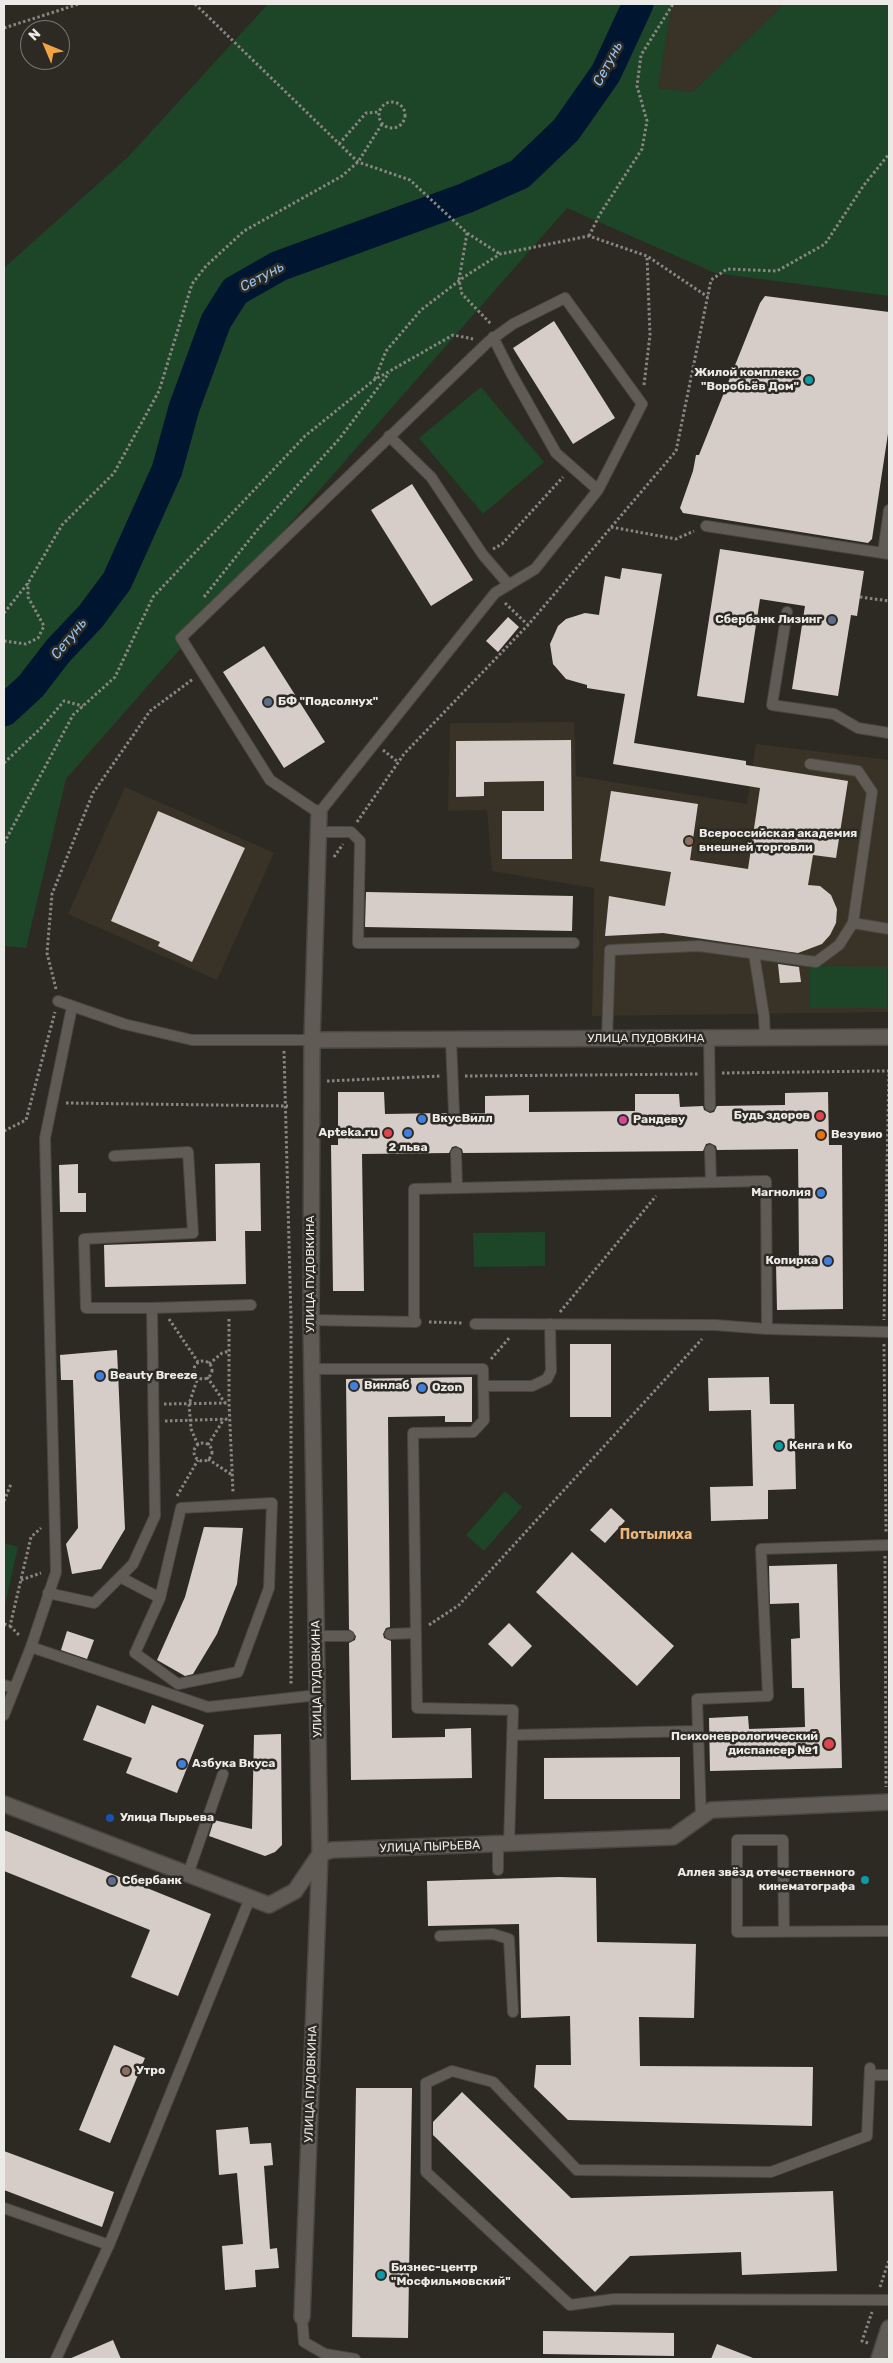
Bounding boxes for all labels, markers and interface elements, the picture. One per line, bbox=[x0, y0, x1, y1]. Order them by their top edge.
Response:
north arrow bbox=[20, 20, 70, 70]
text: N bbox=[25, 25, 44, 44]
water label: Сетунь bbox=[589, 39, 627, 89]
water label: Сетунь bbox=[237, 258, 287, 296]
place label: Жилой комплекс "Воробьёв Дом" bbox=[694, 366, 799, 394]
marker: Жилой комплекс "Воробьёв Дом" bbox=[803, 374, 815, 386]
place label: Сбербанк Лизинг bbox=[715, 613, 822, 627]
marker: Сбербанк Лизинг bbox=[826, 614, 838, 626]
water label: Сетунь bbox=[47, 615, 91, 663]
place label: БФ "Подсолнух" bbox=[278, 695, 378, 709]
marker: БФ "Подсолнух" bbox=[262, 696, 274, 708]
place label: Всероссийская академия внешней торговли bbox=[699, 827, 857, 855]
marker: Всероссийская академия внешней торговли bbox=[683, 835, 695, 847]
street label: УЛИЦА ПУДОВКИНА bbox=[587, 1032, 705, 1046]
place label: Будь здоров bbox=[734, 1109, 810, 1123]
marker: Будь здоров bbox=[814, 1110, 826, 1122]
place label: ВкусВилл bbox=[432, 1112, 493, 1126]
marker: ВкусВилл bbox=[416, 1113, 428, 1125]
place label: Рандеву bbox=[633, 1113, 685, 1127]
marker: Рандеву bbox=[617, 1114, 629, 1126]
place label: Apteka.ru bbox=[319, 1126, 378, 1140]
marker: Apteka.ru bbox=[382, 1127, 394, 1139]
marker: 2 льва bbox=[402, 1127, 414, 1139]
place label: Везувио bbox=[831, 1128, 883, 1142]
marker: Везувио bbox=[815, 1129, 827, 1141]
place label: 2 льва bbox=[389, 1141, 427, 1155]
place label: Магнолия bbox=[751, 1186, 811, 1200]
marker: Магнолия bbox=[815, 1187, 827, 1199]
street label: УЛИЦА ПУДОВКИНА bbox=[304, 1215, 318, 1333]
place label: Копирка bbox=[765, 1254, 818, 1268]
marker: Копирка bbox=[822, 1255, 834, 1267]
place label: Beauty Breeze bbox=[110, 1369, 197, 1383]
marker: Beauty Breeze bbox=[94, 1370, 106, 1382]
place label: Винлаб bbox=[364, 1379, 410, 1393]
marker: Винлаб bbox=[348, 1380, 360, 1392]
place label: Ozon bbox=[432, 1381, 462, 1395]
marker: Ozon bbox=[416, 1382, 428, 1394]
place label: Кенга и Ко bbox=[789, 1439, 853, 1453]
marker: Кенга и Ко bbox=[773, 1440, 785, 1452]
district label: Потылиха bbox=[620, 1527, 692, 1543]
street label: УЛИЦА ПУДОВКИНА bbox=[309, 1620, 325, 1738]
place label: Психоневрологический диспансер №1 bbox=[671, 1730, 818, 1758]
marker: Психоневрологический диспансер №1 bbox=[822, 1737, 836, 1751]
place label: Азбука Вкуса bbox=[192, 1757, 275, 1771]
marker: Азбука Вкуса bbox=[176, 1758, 188, 1770]
place label: Улица Пырьева bbox=[120, 1811, 214, 1825]
marker: Улица Пырьева bbox=[104, 1812, 116, 1824]
street label: УЛИЦА ПЫРЬЕВА bbox=[380, 1838, 480, 1856]
place label: Аллея звёзд отечественного кинематографа bbox=[677, 1866, 855, 1894]
place label: Сбербанк bbox=[122, 1874, 182, 1888]
marker: Аллея звёзд отечественного кинематографа bbox=[859, 1874, 871, 1886]
marker: Сбербанк bbox=[106, 1875, 118, 1887]
street label: УЛИЦА ПУДОВКИНА bbox=[302, 2025, 320, 2143]
place label: Утро bbox=[136, 2064, 165, 2078]
marker: Утро bbox=[120, 2065, 132, 2077]
place label: Бизнес-центр "Мосфильмовский" bbox=[391, 2261, 511, 2289]
marker: Бизнес-центр "Мосфильмовский" bbox=[375, 2269, 387, 2281]

